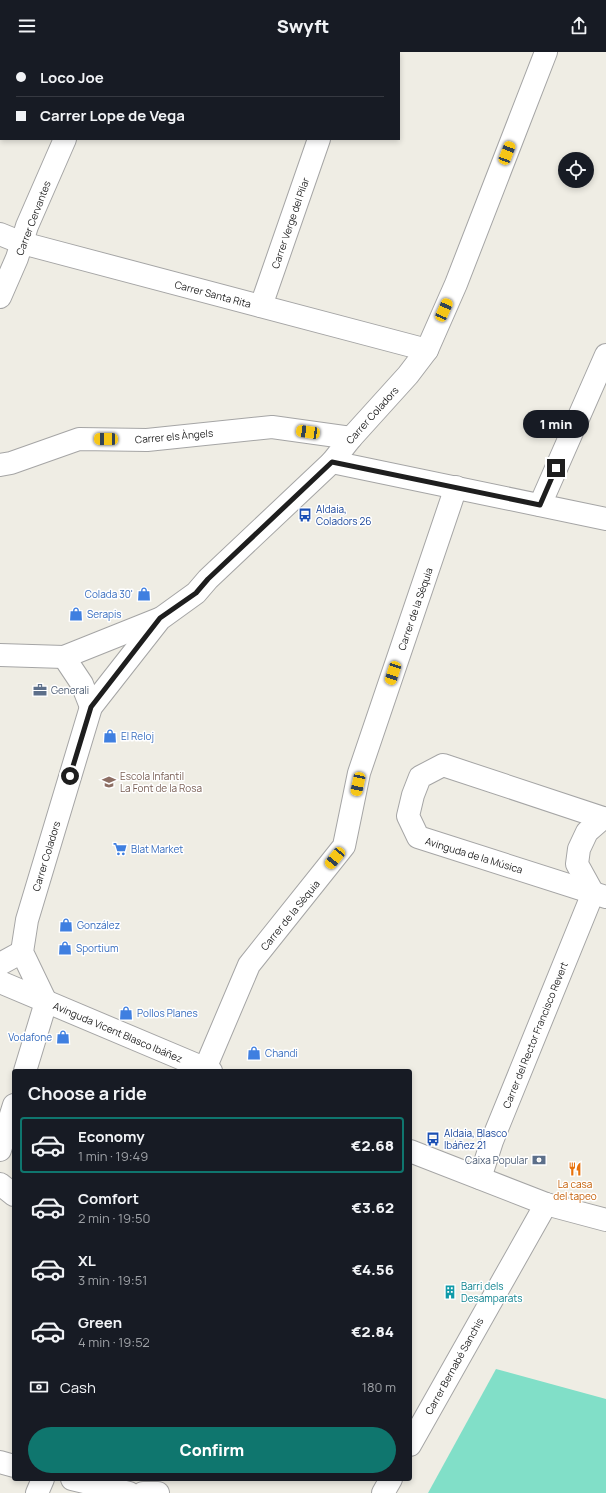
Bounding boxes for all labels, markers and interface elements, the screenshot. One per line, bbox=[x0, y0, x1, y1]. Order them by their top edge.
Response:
text: Swyft bbox=[277, 14, 329, 38]
icon: menu bbox=[16, 15, 38, 37]
icon: share bbox=[568, 15, 590, 37]
text: Loco Joe bbox=[40, 67, 104, 88]
text: Carrer Lope de Vega bbox=[40, 105, 185, 126]
car bbox=[497, 140, 517, 166]
map controls bbox=[558, 152, 594, 188]
button: locate bbox=[558, 152, 594, 188]
street label: Carrer Verge del Pilar bbox=[268, 175, 312, 271]
street label: Carrer Cervantes bbox=[12, 179, 54, 257]
street label: Carrer Santa Rita bbox=[173, 277, 253, 311]
car bbox=[434, 297, 454, 323]
street label: Carrer Coladors bbox=[342, 383, 402, 447]
callout: 1 min bbox=[523, 410, 589, 438]
text: 1 min bbox=[540, 415, 572, 433]
car bbox=[295, 424, 321, 440]
street label: Carrer els Àngels bbox=[134, 426, 214, 446]
car bbox=[94, 433, 118, 445]
route end bbox=[547, 459, 565, 477]
place label: Aldaia, Coladors 26 bbox=[316, 502, 371, 528]
bus stop icon: Aldaia, Coladors 26 bbox=[297, 507, 313, 523]
street label: Carrer de la Sèquia bbox=[394, 566, 436, 652]
shop icon: Colada 30' bbox=[136, 586, 152, 602]
place label: Colada 30' bbox=[85, 587, 133, 601]
shop icon: Serapis bbox=[68, 606, 84, 622]
place label: Serapis bbox=[87, 607, 121, 621]
car bbox=[384, 660, 402, 686]
office icon: Generali bbox=[32, 682, 48, 698]
place label: Generali bbox=[51, 683, 89, 697]
shop icon: El Reloj bbox=[102, 728, 118, 744]
place label: El Reloj bbox=[121, 729, 154, 743]
route start bbox=[61, 767, 79, 785]
place label: Escola Infantil La Font de la Rosa bbox=[120, 769, 202, 795]
car bbox=[350, 771, 366, 797]
school or university icon: Escola Infantil La Font de la Rosa bbox=[101, 774, 117, 790]
street label: Carrer Coladors bbox=[29, 819, 63, 893]
street label: Avinguda de la Música bbox=[424, 833, 524, 877]
supermarket icon: Blat Market bbox=[112, 841, 128, 857]
place label: Blat Market bbox=[131, 842, 183, 856]
car bbox=[323, 845, 347, 871]
street label: Carrer de la Sèquia bbox=[257, 877, 323, 953]
shop icon: González bbox=[58, 917, 74, 933]
place label: González bbox=[77, 918, 120, 932]
shop icon: Sportium bbox=[57, 940, 73, 956]
place label: Sportium bbox=[76, 941, 118, 955]
street label: Carrer del Rector Francisco Revert bbox=[499, 960, 571, 1110]
street label: Avinguda Vicent Blasco Ibáñez bbox=[51, 998, 185, 1066]
shop icon: Pollos Planes bbox=[118, 1005, 134, 1021]
place label: Pollos Planes bbox=[137, 1006, 198, 1020]
shop icon: Vodafone bbox=[55, 1029, 71, 1045]
place label: Vodafone bbox=[8, 1030, 52, 1044]
shop icon: Chandi bbox=[246, 1045, 262, 1061]
place label: Chandi bbox=[265, 1046, 298, 1060]
text: Choose a ride bbox=[28, 1081, 147, 1105]
text: Economy bbox=[78, 1126, 145, 1147]
place label: Aldaia, Blasco Ibáñez 21 bbox=[444, 1126, 507, 1152]
icon: car bbox=[30, 1127, 66, 1163]
bus stop icon: Aldaia, Blasco Ibáñez 21 bbox=[425, 1131, 441, 1147]
text: €2.68 bbox=[351, 1135, 394, 1156]
text: 1 min · 19:49 bbox=[78, 1147, 148, 1165]
bank icon: Caixa Popular bbox=[531, 1152, 547, 1168]
place label: Caixa Popular bbox=[465, 1153, 528, 1167]
restaurant icon: La casa del tapeo bbox=[567, 1161, 583, 1177]
place label: La casa del tapeo bbox=[553, 1177, 597, 1203]
text: Comfort bbox=[78, 1188, 139, 1209]
icon: car bbox=[30, 1189, 66, 1225]
text: €3.62 bbox=[352, 1197, 394, 1218]
text: 2 min · 19:50 bbox=[78, 1209, 150, 1227]
text: XL bbox=[78, 1250, 96, 1271]
icon: car bbox=[30, 1251, 66, 1287]
text: €4.56 bbox=[352, 1259, 394, 1280]
text: 3 min · 19:51 bbox=[78, 1271, 147, 1289]
place label: Barri dels Desamparats bbox=[461, 1279, 523, 1305]
building icon: Barri dels Desamparats bbox=[442, 1284, 458, 1300]
text: Green bbox=[78, 1312, 122, 1333]
icon: car bbox=[30, 1313, 66, 1349]
street label: Carrer Bernabé Sanchis bbox=[422, 1315, 486, 1417]
text: €2.84 bbox=[351, 1321, 394, 1342]
text: 4 min · 19:52 bbox=[78, 1333, 150, 1351]
icon: cash bbox=[28, 1376, 50, 1398]
text: Cash bbox=[60, 1377, 96, 1398]
text: 180 m bbox=[362, 1378, 396, 1396]
button: Confirm bbox=[28, 1427, 396, 1473]

